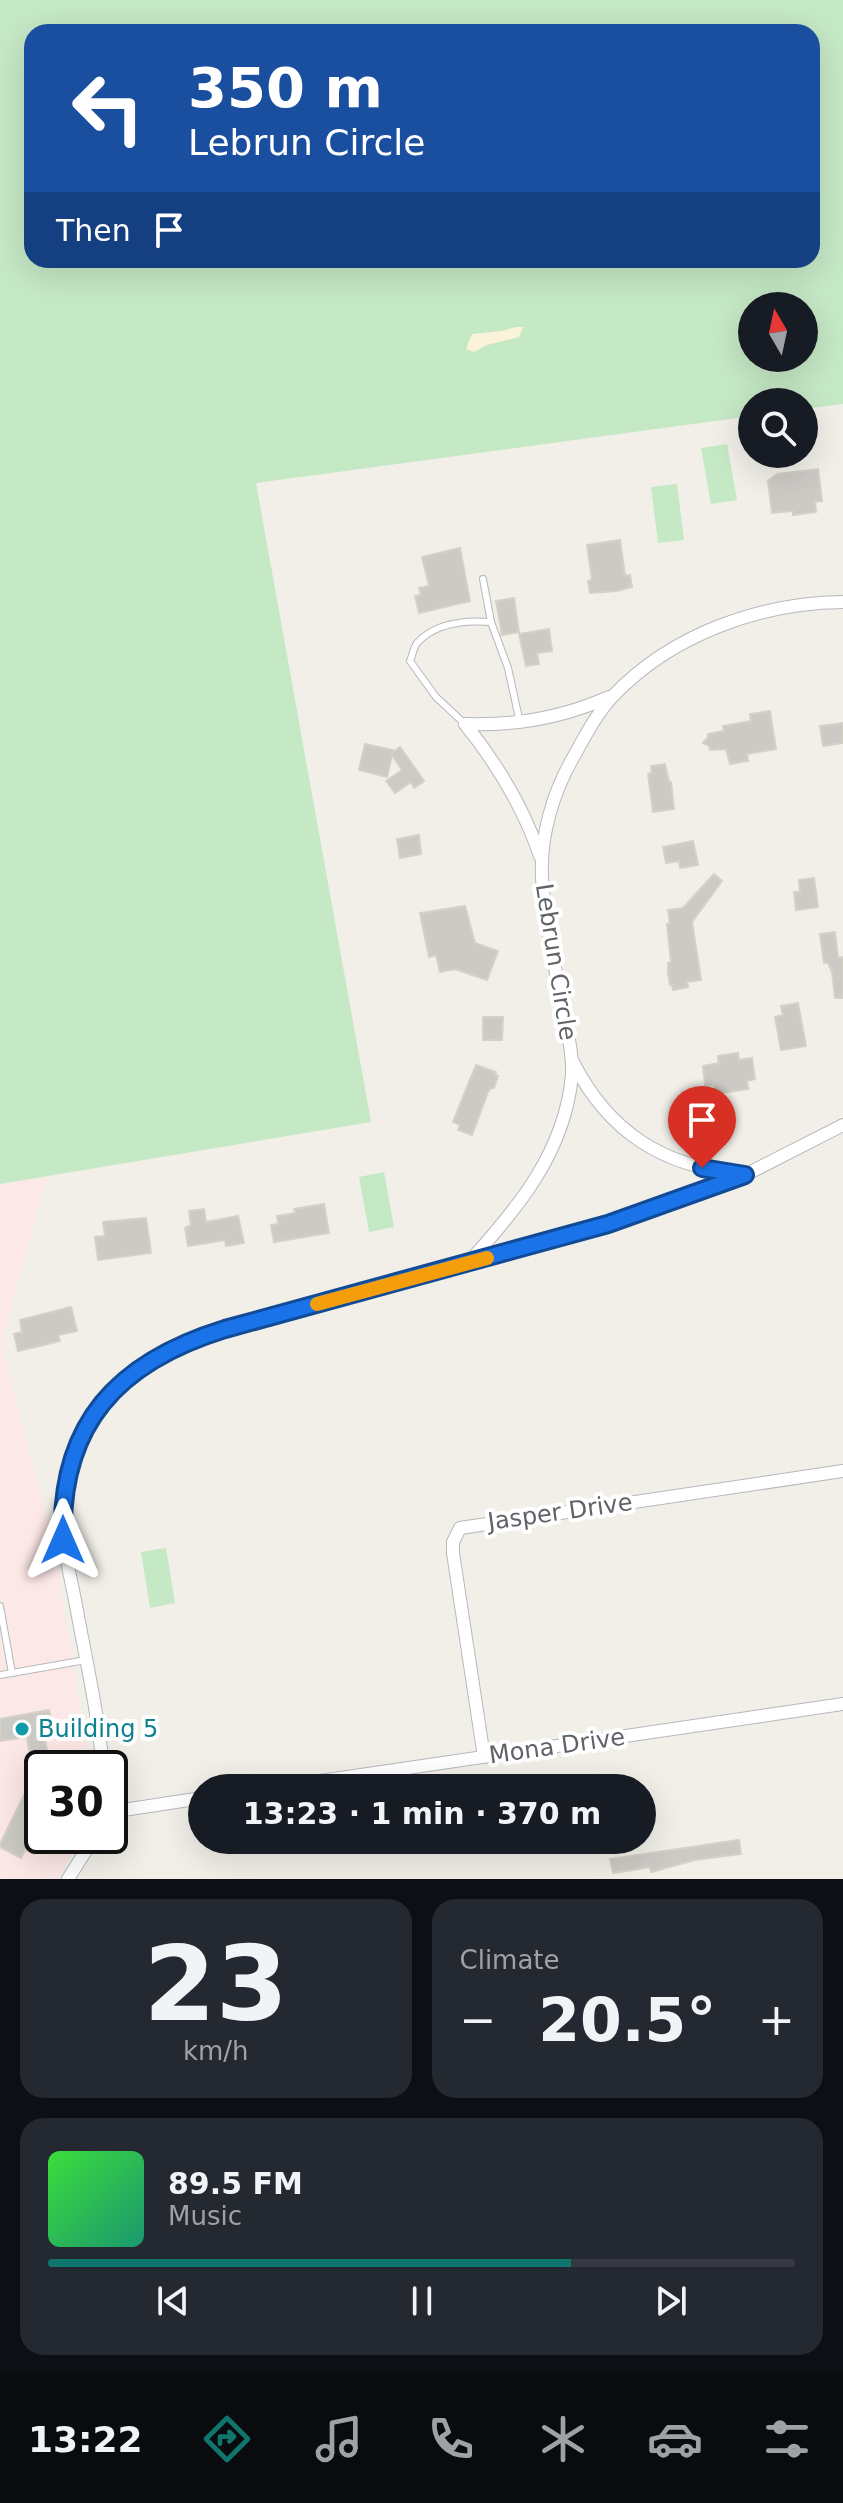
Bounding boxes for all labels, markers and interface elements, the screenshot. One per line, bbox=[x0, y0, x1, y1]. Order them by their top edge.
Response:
text: 350 m bbox=[188, 55, 383, 120]
icon: left bbox=[56, 56, 160, 160]
text: Lebrun Circle bbox=[188, 122, 425, 163]
icon: arrive bbox=[147, 208, 191, 252]
text: Then bbox=[56, 213, 131, 248]
north arrow bbox=[738, 292, 818, 372]
map controls bbox=[738, 292, 818, 468]
button: search bbox=[738, 388, 818, 468]
street label: Lebrun Circle bbox=[530, 882, 582, 1042]
pin bbox=[668, 1086, 736, 1168]
icon: arrive bbox=[680, 1098, 724, 1142]
street label: Jasper Drive bbox=[484, 1488, 634, 1536]
position arrow bbox=[21, 1498, 105, 1582]
place label: Building 5 bbox=[38, 1715, 158, 1743]
marker: Building 5 bbox=[13, 1720, 31, 1738]
street label: Mona Drive bbox=[487, 1723, 627, 1769]
speed limit sign: 30 bbox=[24, 1750, 128, 1854]
text: 13:23 · 1 min · 370 m bbox=[243, 1796, 601, 1831]
text: 23 bbox=[143, 1923, 288, 2045]
text: Climate bbox=[460, 1945, 560, 1975]
text: 20.5° bbox=[538, 1985, 716, 2055]
text: − bbox=[460, 1994, 496, 2045]
text: + bbox=[758, 1994, 795, 2045]
text: km/h bbox=[183, 2036, 249, 2066]
text: 89.5 FM bbox=[168, 2166, 303, 2201]
text: Music bbox=[168, 2201, 242, 2231]
icon: previous bbox=[151, 2279, 195, 2323]
icon: pause bbox=[400, 2279, 444, 2323]
icon: next bbox=[649, 2279, 693, 2323]
icon: directions bbox=[199, 2411, 255, 2467]
icon: music bbox=[311, 2411, 367, 2467]
icon: phone bbox=[423, 2411, 479, 2467]
icon: climate bbox=[535, 2411, 591, 2467]
icon: car bbox=[647, 2411, 703, 2467]
icon: filters bbox=[759, 2411, 815, 2467]
text: 13:22 bbox=[28, 2419, 143, 2460]

